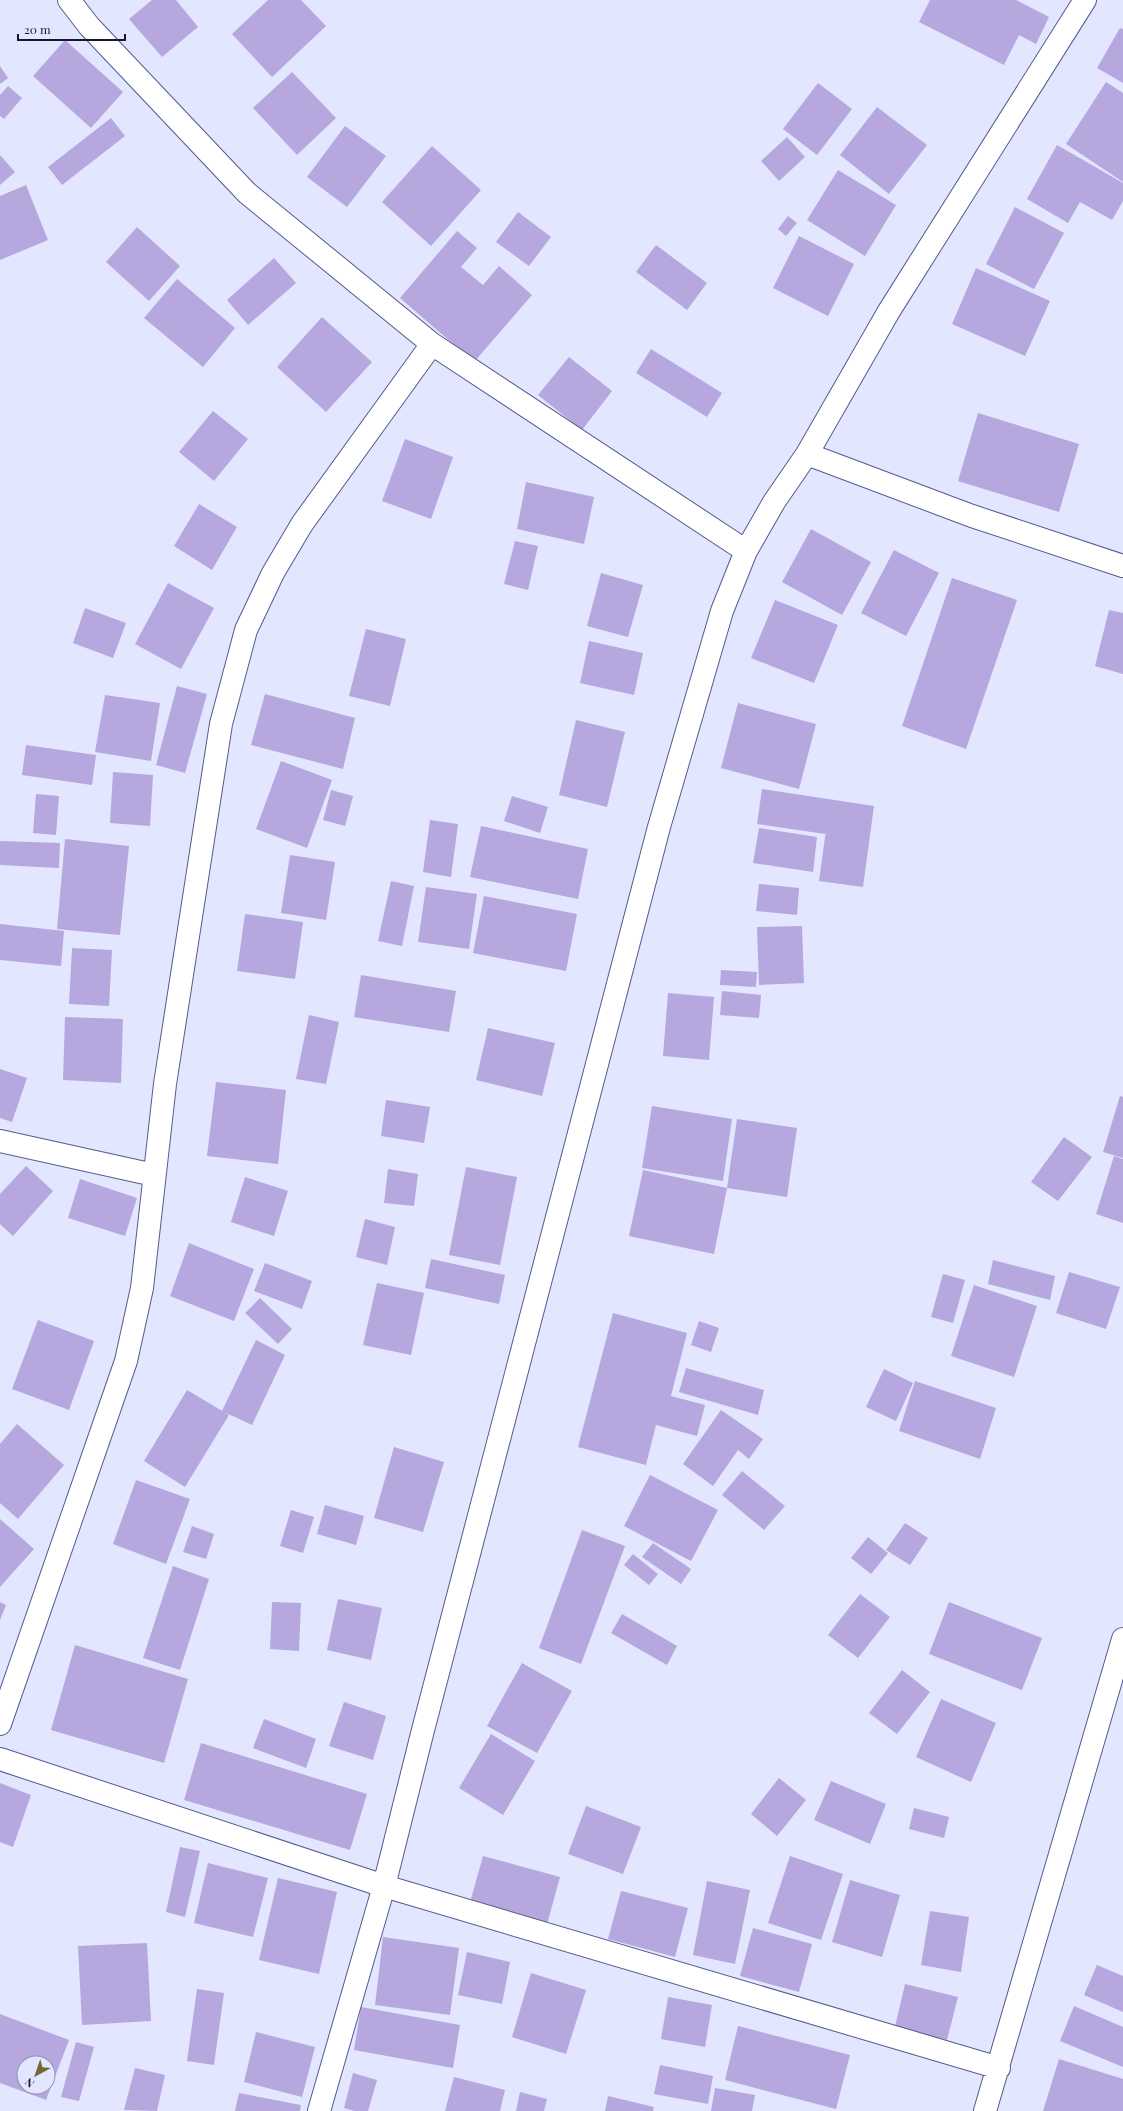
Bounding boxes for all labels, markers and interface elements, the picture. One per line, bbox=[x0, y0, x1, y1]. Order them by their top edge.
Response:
scale bar bbox=[18, 16, 125, 42]
text: 20 m bbox=[24, 21, 51, 37]
north arrow bbox=[16, 2055, 56, 2095]
text: N bbox=[21, 2075, 37, 2091]

